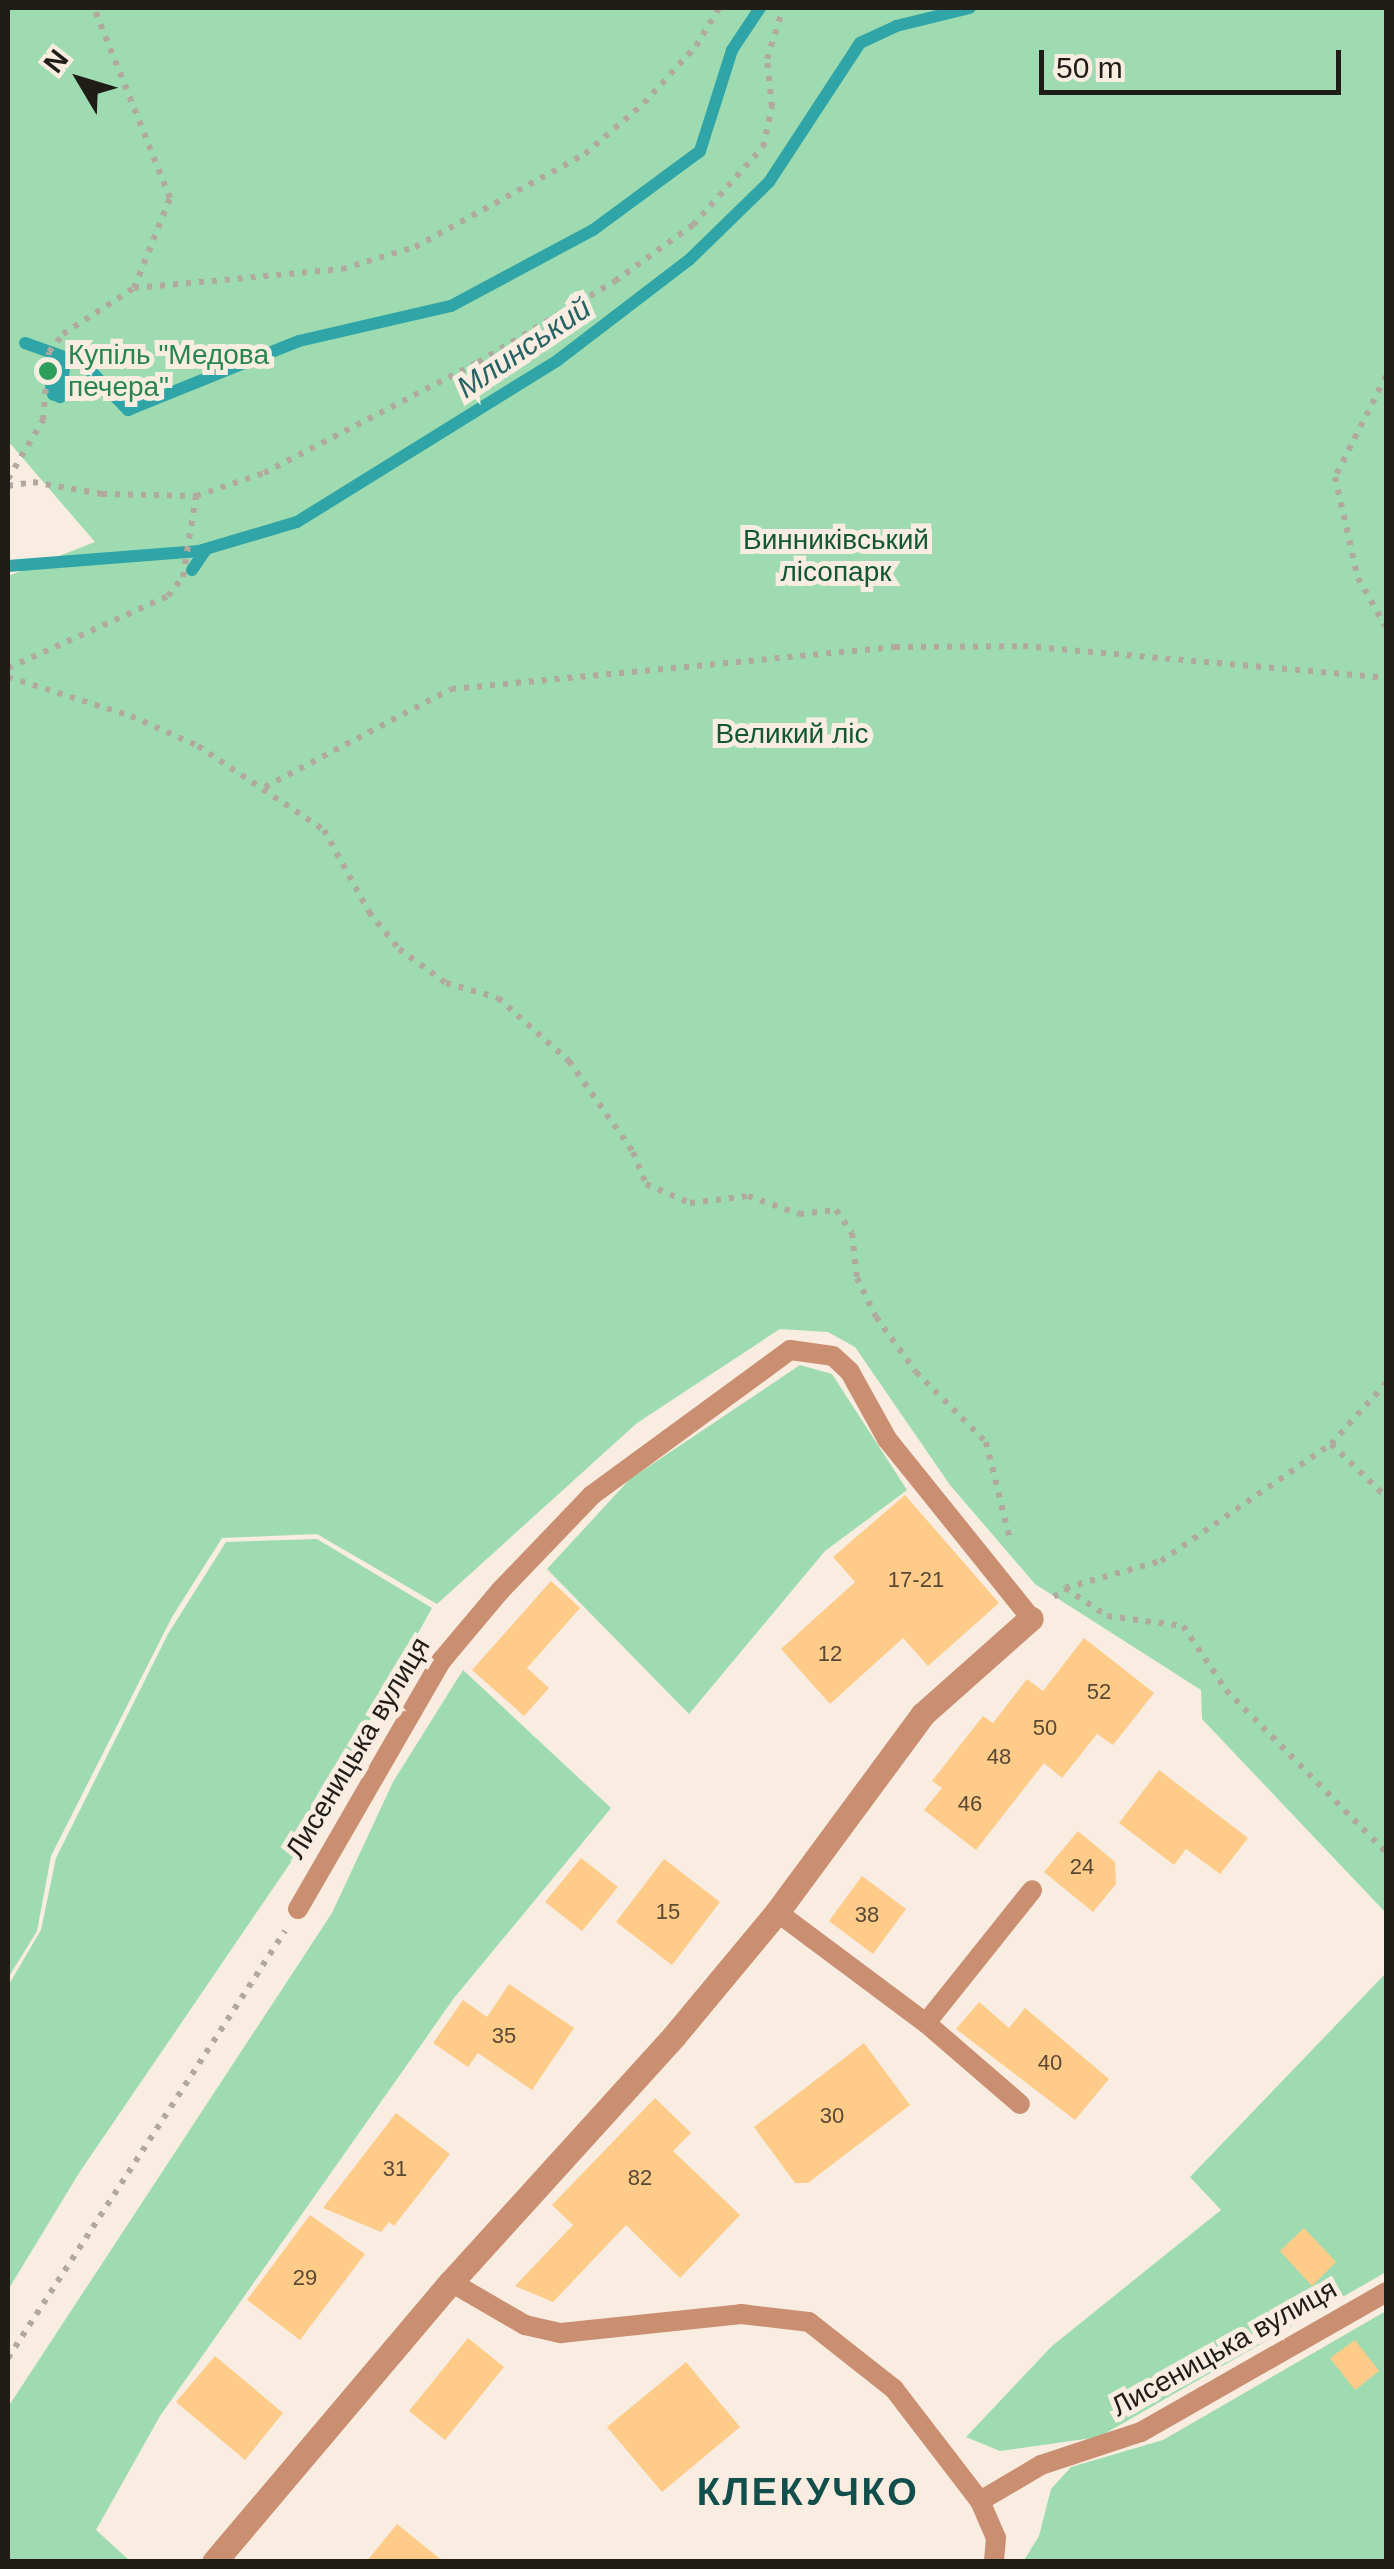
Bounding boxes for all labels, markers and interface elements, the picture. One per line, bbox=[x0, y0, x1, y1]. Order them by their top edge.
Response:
north arrow bbox=[30, 30, 130, 130]
scale bar bbox=[1044, 30, 1346, 92]
text: N bbox=[38, 44, 74, 79]
text: 50 m bbox=[1056, 51, 1123, 84]
water label: Млинський bbox=[450, 290, 598, 406]
place label: Купіль "Медова печера" bbox=[68, 338, 269, 404]
marker: Купіль "Медова печера" bbox=[37, 360, 59, 382]
park label: Винниківський лісопарк bbox=[743, 523, 929, 589]
park label: Великий ліс bbox=[715, 717, 869, 751]
house number: 17-21 bbox=[888, 1567, 944, 1593]
street label: Лисеницька вулиця bbox=[279, 1631, 437, 1865]
house number: 12 bbox=[818, 1641, 842, 1667]
house number: 52 bbox=[1087, 1679, 1111, 1705]
house number: 50 bbox=[1033, 1715, 1057, 1741]
house number: 48 bbox=[987, 1744, 1011, 1770]
house number: 46 bbox=[958, 1791, 982, 1817]
house number: 24 bbox=[1070, 1854, 1094, 1880]
house number: 15 bbox=[656, 1899, 680, 1925]
house number: 38 bbox=[855, 1902, 879, 1928]
house number: 35 bbox=[492, 2023, 516, 2049]
house number: 40 bbox=[1038, 2050, 1062, 2076]
house number: 30 bbox=[820, 2103, 844, 2129]
house number: 31 bbox=[383, 2156, 407, 2182]
house number: 82 bbox=[628, 2165, 652, 2191]
house number: 29 bbox=[293, 2265, 317, 2291]
street label: Лисеницька вулиця bbox=[1105, 2272, 1343, 2424]
district label: КЛЕКУЧКО bbox=[697, 2470, 919, 2516]

